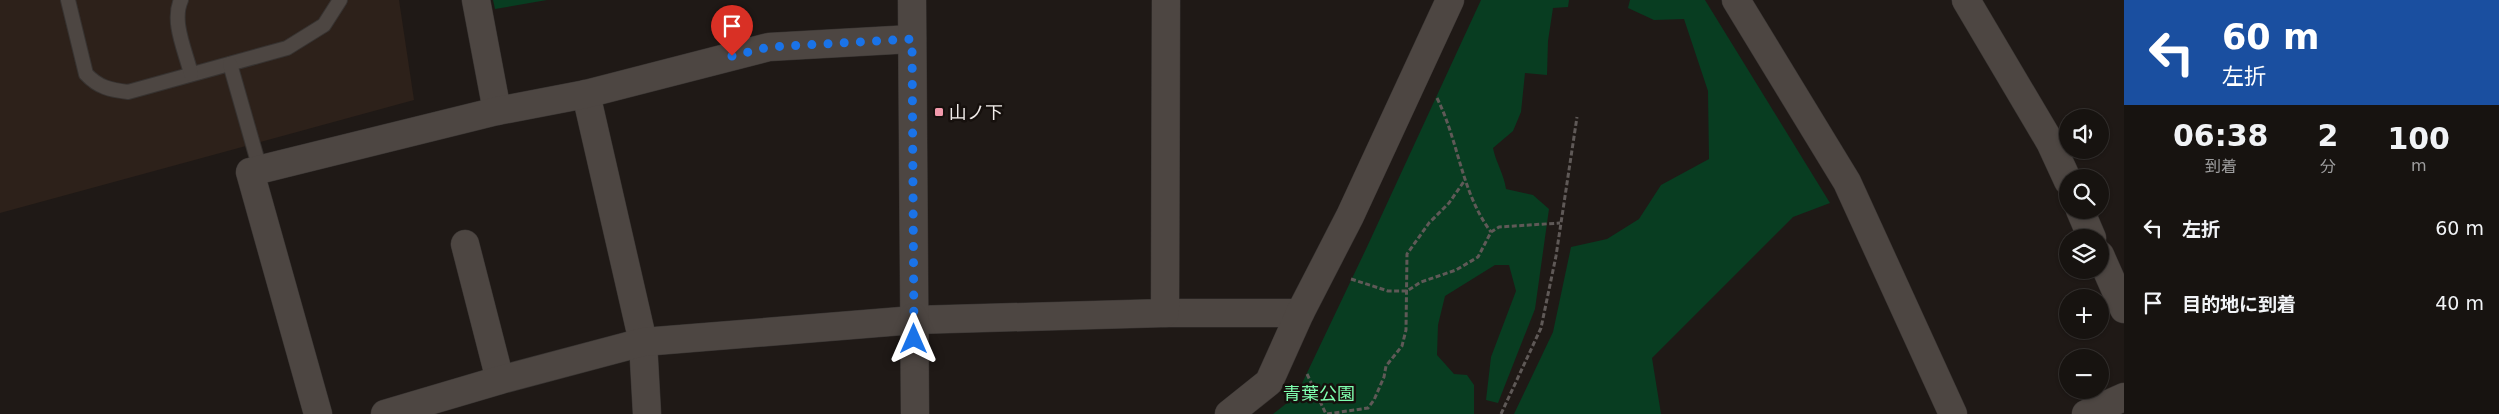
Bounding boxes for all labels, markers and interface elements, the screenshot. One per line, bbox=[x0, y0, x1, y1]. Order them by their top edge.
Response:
pin bbox=[711, 5, 753, 56]
icon: arrive bbox=[718, 12, 746, 40]
text: 60 m bbox=[2222, 17, 2319, 57]
icon: left bbox=[2139, 20, 2204, 85]
text: 左折 bbox=[2222, 64, 2266, 89]
place label: 山ノ下 bbox=[949, 102, 1003, 123]
marker: 山ノ下 bbox=[933, 106, 945, 118]
map controls bbox=[2059, 109, 2109, 399]
button: sound bbox=[2059, 109, 2109, 159]
text: 06:38 bbox=[2173, 118, 2269, 153]
text: 2 bbox=[2318, 118, 2338, 153]
text: 100 bbox=[2387, 121, 2450, 156]
text: m bbox=[2411, 156, 2426, 175]
text: 到着 bbox=[2205, 157, 2237, 176]
text: 分 bbox=[2320, 157, 2336, 176]
button: search bbox=[2059, 169, 2109, 219]
icon: left bbox=[2139, 214, 2167, 242]
text: 60 m bbox=[2435, 217, 2484, 239]
text: 左折 bbox=[2182, 218, 2220, 240]
button: layers bbox=[2059, 229, 2109, 279]
button: + bbox=[2059, 289, 2109, 339]
icon: arrive bbox=[2139, 289, 2167, 317]
text: 40 m bbox=[2435, 292, 2484, 314]
text: 目的地に到着 bbox=[2182, 293, 2296, 315]
position arrow bbox=[887, 312, 939, 364]
button: − bbox=[2059, 349, 2109, 399]
park label: 青葉公園 bbox=[1283, 383, 1355, 404]

